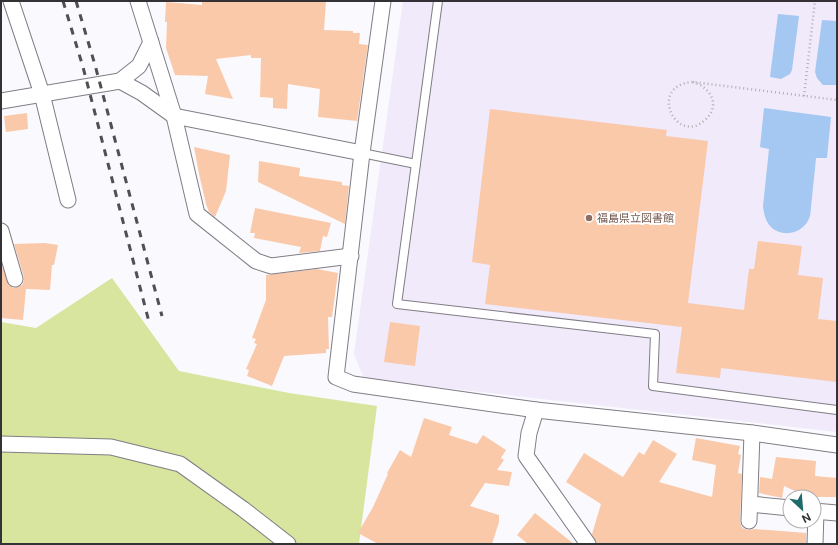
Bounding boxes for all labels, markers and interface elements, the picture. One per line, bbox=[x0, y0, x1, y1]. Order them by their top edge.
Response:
place label: 福島県立図書館 bbox=[597, 212, 674, 224]
marker: 福島県立図書館 bbox=[584, 213, 594, 223]
north arrow bbox=[782, 489, 822, 529]
text: N bbox=[800, 511, 813, 525]

